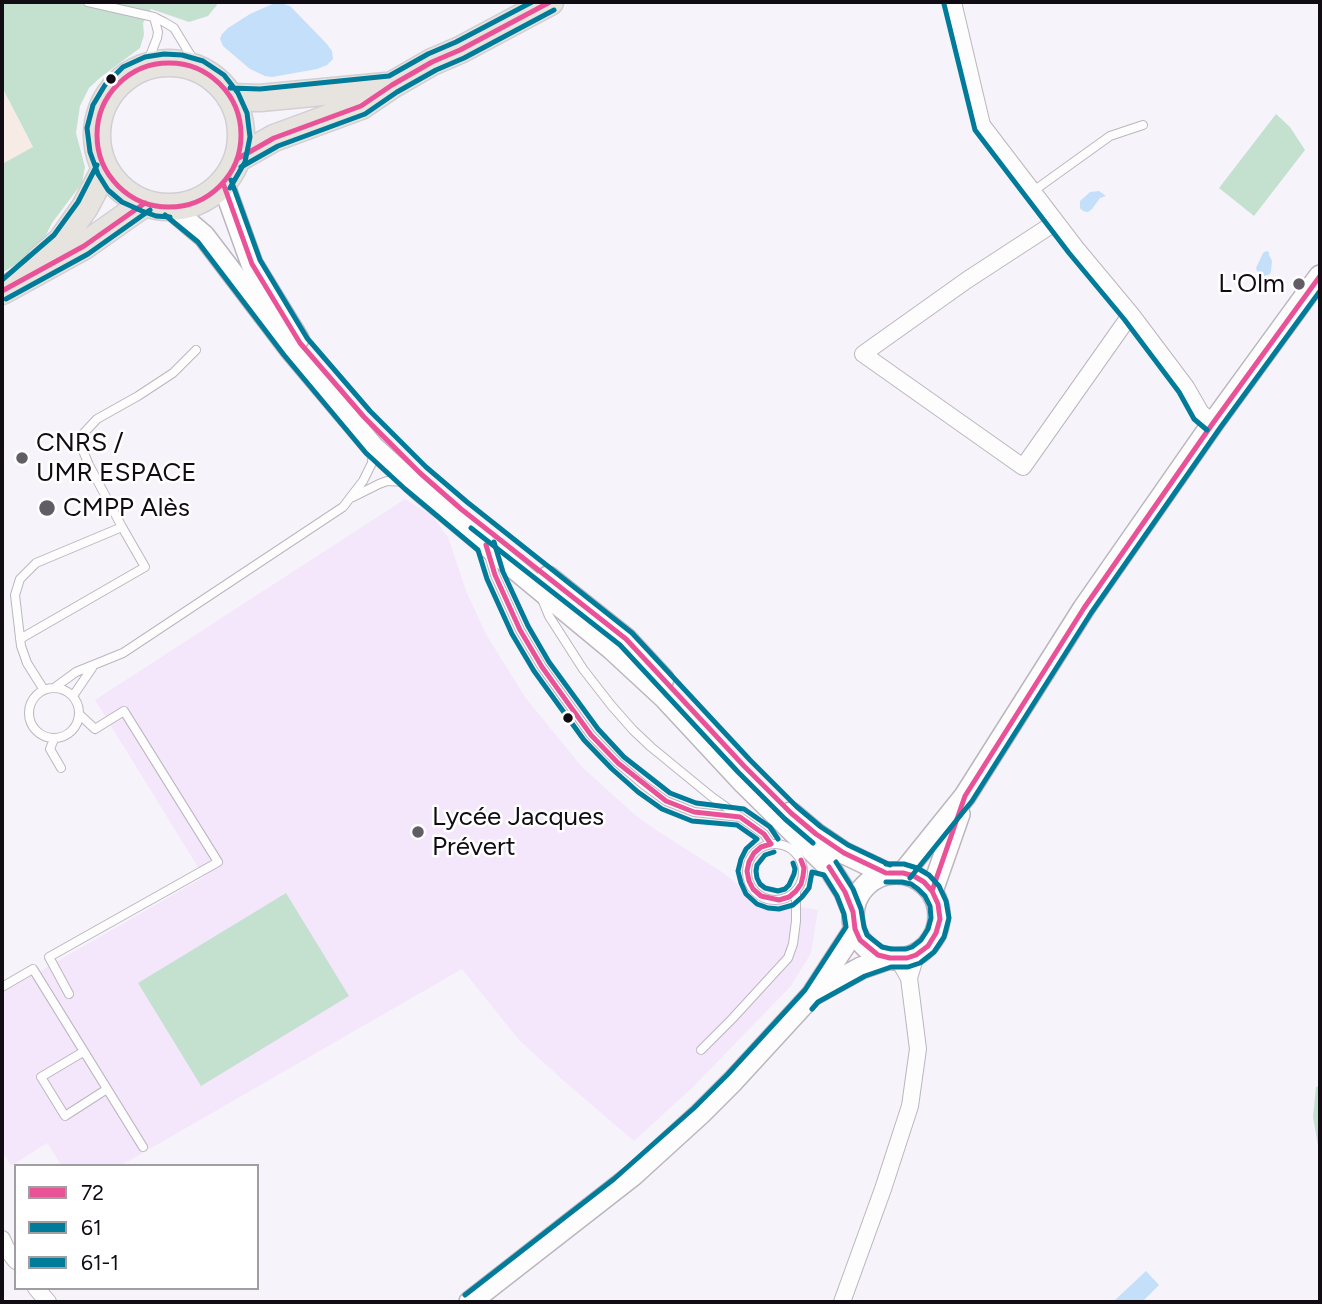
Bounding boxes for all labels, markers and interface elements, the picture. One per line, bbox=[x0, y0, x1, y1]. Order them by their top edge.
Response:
unlabelled marker bbox=[104, 72, 118, 86]
place label: L'Olm bbox=[1218, 268, 1285, 300]
marker: L'Olm bbox=[1291, 276, 1307, 292]
place label: CNRS / UMR ESPACE bbox=[36, 427, 197, 488]
marker: CNRS / UMR ESPACE bbox=[14, 450, 30, 466]
place label: CMPP Alès bbox=[63, 492, 190, 524]
marker: CMPP Alès bbox=[37, 498, 57, 518]
unlabelled marker bbox=[561, 711, 575, 725]
place label: Lycée Jacques Prévert bbox=[432, 801, 604, 862]
marker: Lycée Jacques Prévert bbox=[410, 824, 426, 840]
legend bbox=[14, 1164, 259, 1290]
text: 72 bbox=[81, 1180, 104, 1205]
text: 61 bbox=[81, 1215, 102, 1240]
text: 61-1 bbox=[81, 1250, 119, 1275]

